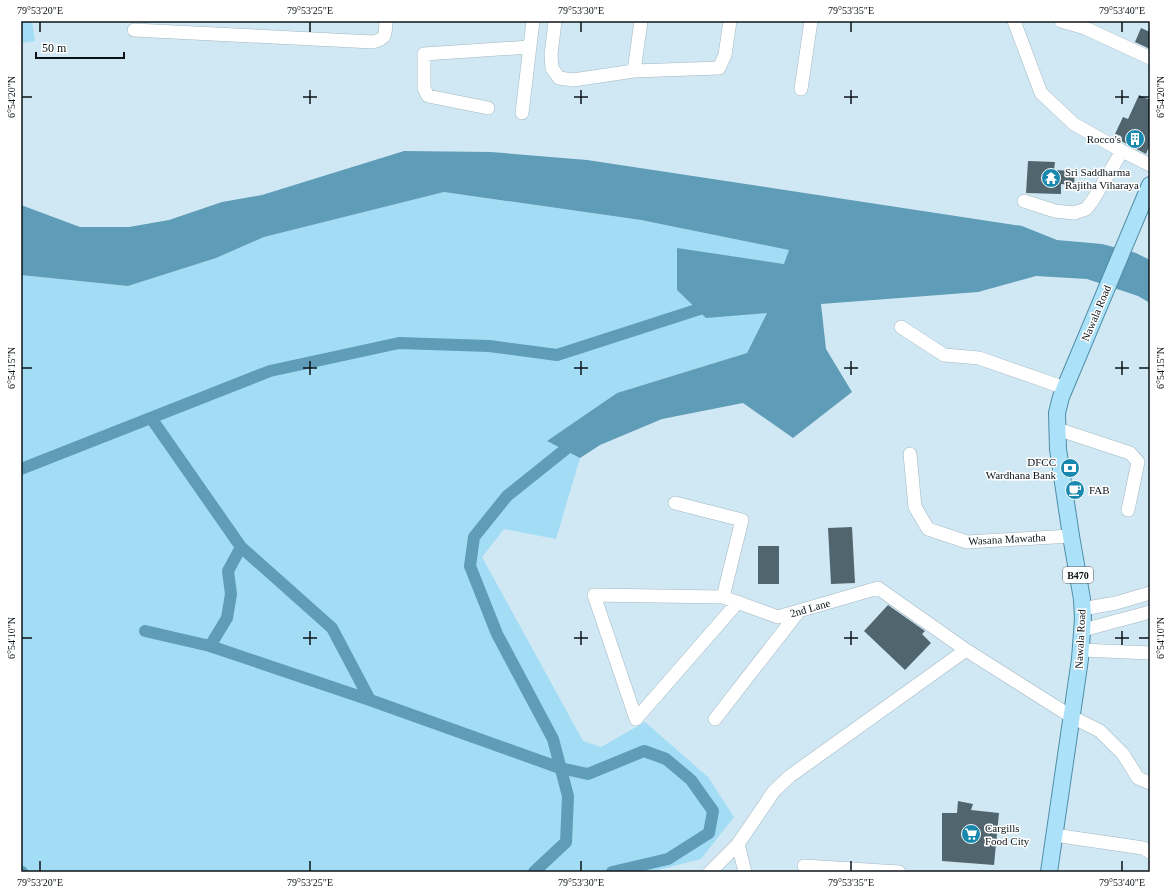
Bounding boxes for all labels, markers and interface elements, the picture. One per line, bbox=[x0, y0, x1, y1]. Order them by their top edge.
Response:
text: 79°53'20"E bbox=[17, 5, 63, 16]
text: 79°53'25"E bbox=[287, 5, 333, 16]
text: 79°53'30"E bbox=[558, 5, 604, 16]
text: 79°53'35"E bbox=[828, 5, 874, 16]
text: 79°53'40"E bbox=[1099, 5, 1145, 16]
scale bar bbox=[36, 34, 124, 60]
text: 50 m bbox=[42, 41, 67, 55]
text: 6°54'20"N bbox=[6, 76, 17, 118]
text: 6°54'20"N bbox=[1155, 76, 1166, 118]
building icon: Rocco's bbox=[1124, 128, 1146, 150]
place label: Rocco's bbox=[1087, 133, 1121, 145]
place label: Sri Saddharma Rajitha Viharaya bbox=[1065, 166, 1139, 191]
temple icon: Sri Saddharma Rajitha Viharaya bbox=[1040, 167, 1062, 189]
street label: Nawala Road bbox=[1079, 283, 1113, 343]
text: 6°54'15"N bbox=[6, 347, 17, 389]
text: 6°54'15"N bbox=[1155, 347, 1166, 389]
place label: DFCC Wardhana Bank bbox=[986, 456, 1056, 481]
bank icon: DFCC Wardhana Bank bbox=[1059, 457, 1081, 479]
cafe icon: FAB bbox=[1064, 479, 1086, 501]
place label: FAB bbox=[1089, 484, 1110, 496]
street label: Wasana Mawatha bbox=[968, 531, 1046, 547]
road number: B470 bbox=[1063, 567, 1093, 583]
street label: 2nd Lane bbox=[789, 597, 832, 619]
street label: Nawala Road bbox=[1072, 608, 1088, 669]
text: 6°54'10"N bbox=[6, 617, 17, 659]
text: 6°54'10"N bbox=[1155, 617, 1166, 659]
place label: Cargills Food City bbox=[985, 822, 1030, 847]
supermarket icon: Cargills Food City bbox=[960, 823, 982, 845]
text: 79°53'20"E bbox=[17, 877, 63, 888]
text: 79°53'25"E bbox=[287, 877, 333, 888]
text: 79°53'30"E bbox=[558, 877, 604, 888]
text: 79°53'35"E bbox=[828, 877, 874, 888]
text: 79°53'40"E bbox=[1099, 877, 1145, 888]

